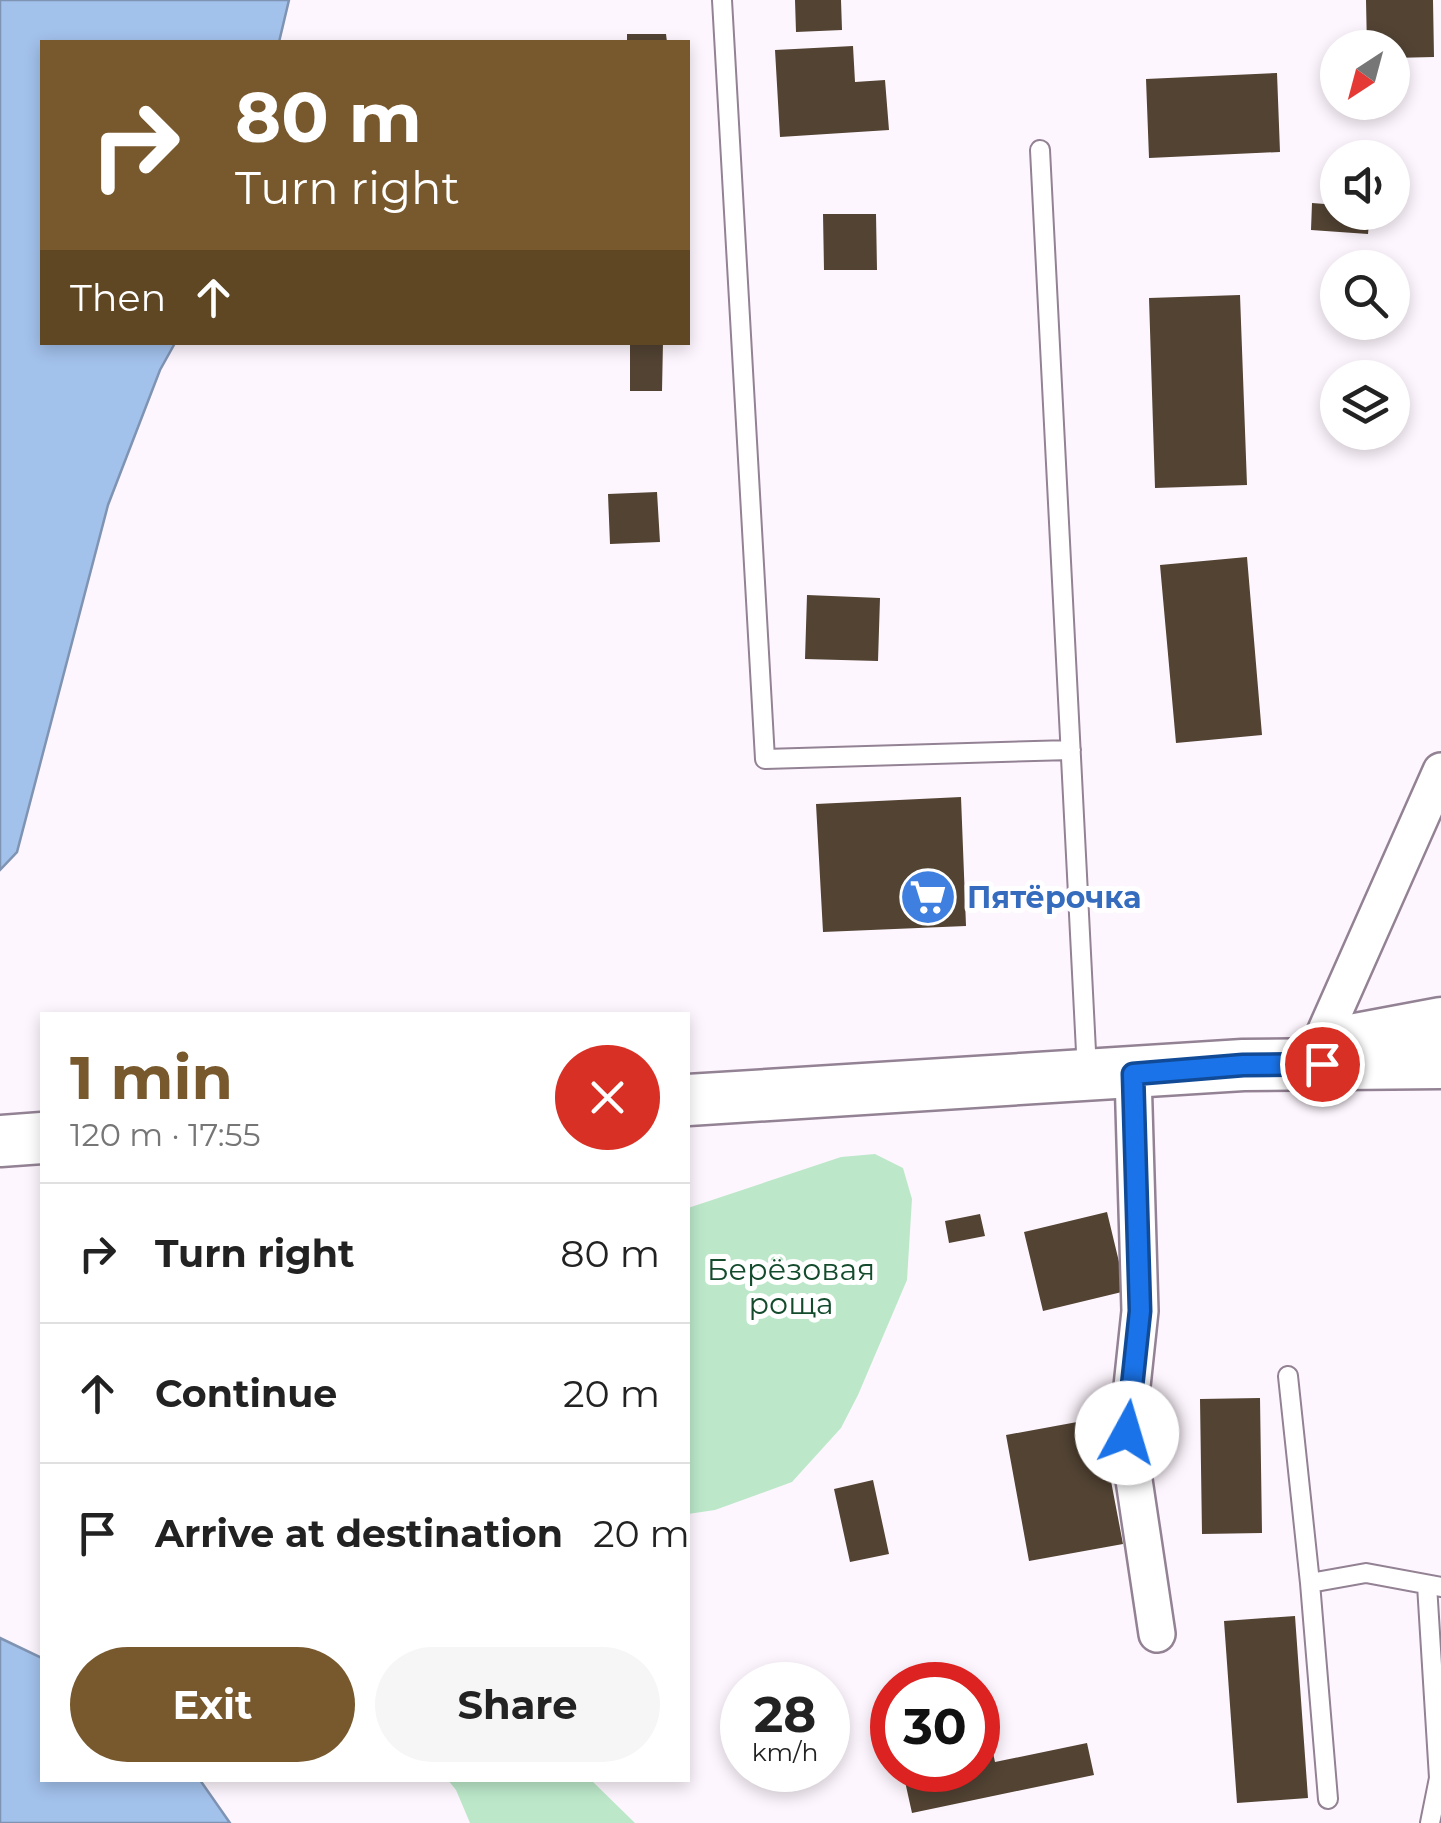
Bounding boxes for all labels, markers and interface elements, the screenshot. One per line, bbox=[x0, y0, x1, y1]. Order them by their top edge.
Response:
north arrow bbox=[1320, 30, 1410, 120]
map controls bbox=[1320, 30, 1410, 450]
text: 80 m bbox=[235, 74, 422, 160]
icon: right bbox=[70, 80, 200, 210]
button: sound bbox=[1320, 140, 1410, 230]
text: Turn right bbox=[235, 160, 460, 215]
button: search bbox=[1320, 250, 1410, 340]
icon: ahead bbox=[186, 270, 241, 325]
text: Then bbox=[70, 274, 166, 321]
button: layers bbox=[1320, 360, 1410, 450]
supermarket icon: Пятёрочка bbox=[898, 867, 958, 927]
place label: Пятёрочка bbox=[967, 879, 1141, 916]
pin bbox=[1280, 1022, 1365, 1107]
icon: arrive bbox=[1295, 1037, 1350, 1092]
text: 1 min bbox=[70, 1041, 233, 1114]
button: close bbox=[555, 1045, 660, 1150]
text: 120 m · 17:55 bbox=[70, 1115, 261, 1154]
icon: right bbox=[70, 1226, 125, 1281]
text: Turn right bbox=[155, 1230, 354, 1277]
text: 80 m bbox=[560, 1230, 660, 1277]
park label: Берёзовая роща bbox=[707, 1251, 875, 1322]
icon: ahead bbox=[70, 1366, 125, 1421]
text: Continue bbox=[155, 1370, 337, 1417]
text: 20 m bbox=[563, 1370, 660, 1417]
position arrow bbox=[1075, 1381, 1179, 1485]
icon: arrive bbox=[70, 1506, 125, 1561]
text: Arrive at destination bbox=[155, 1510, 563, 1557]
text: 20 m bbox=[593, 1510, 690, 1557]
button: Exit bbox=[70, 1647, 355, 1762]
button: Share bbox=[375, 1647, 660, 1762]
speed limit sign: 30 bbox=[870, 1662, 1000, 1792]
text: 28 bbox=[754, 1684, 816, 1745]
text: km/h bbox=[752, 1737, 818, 1767]

